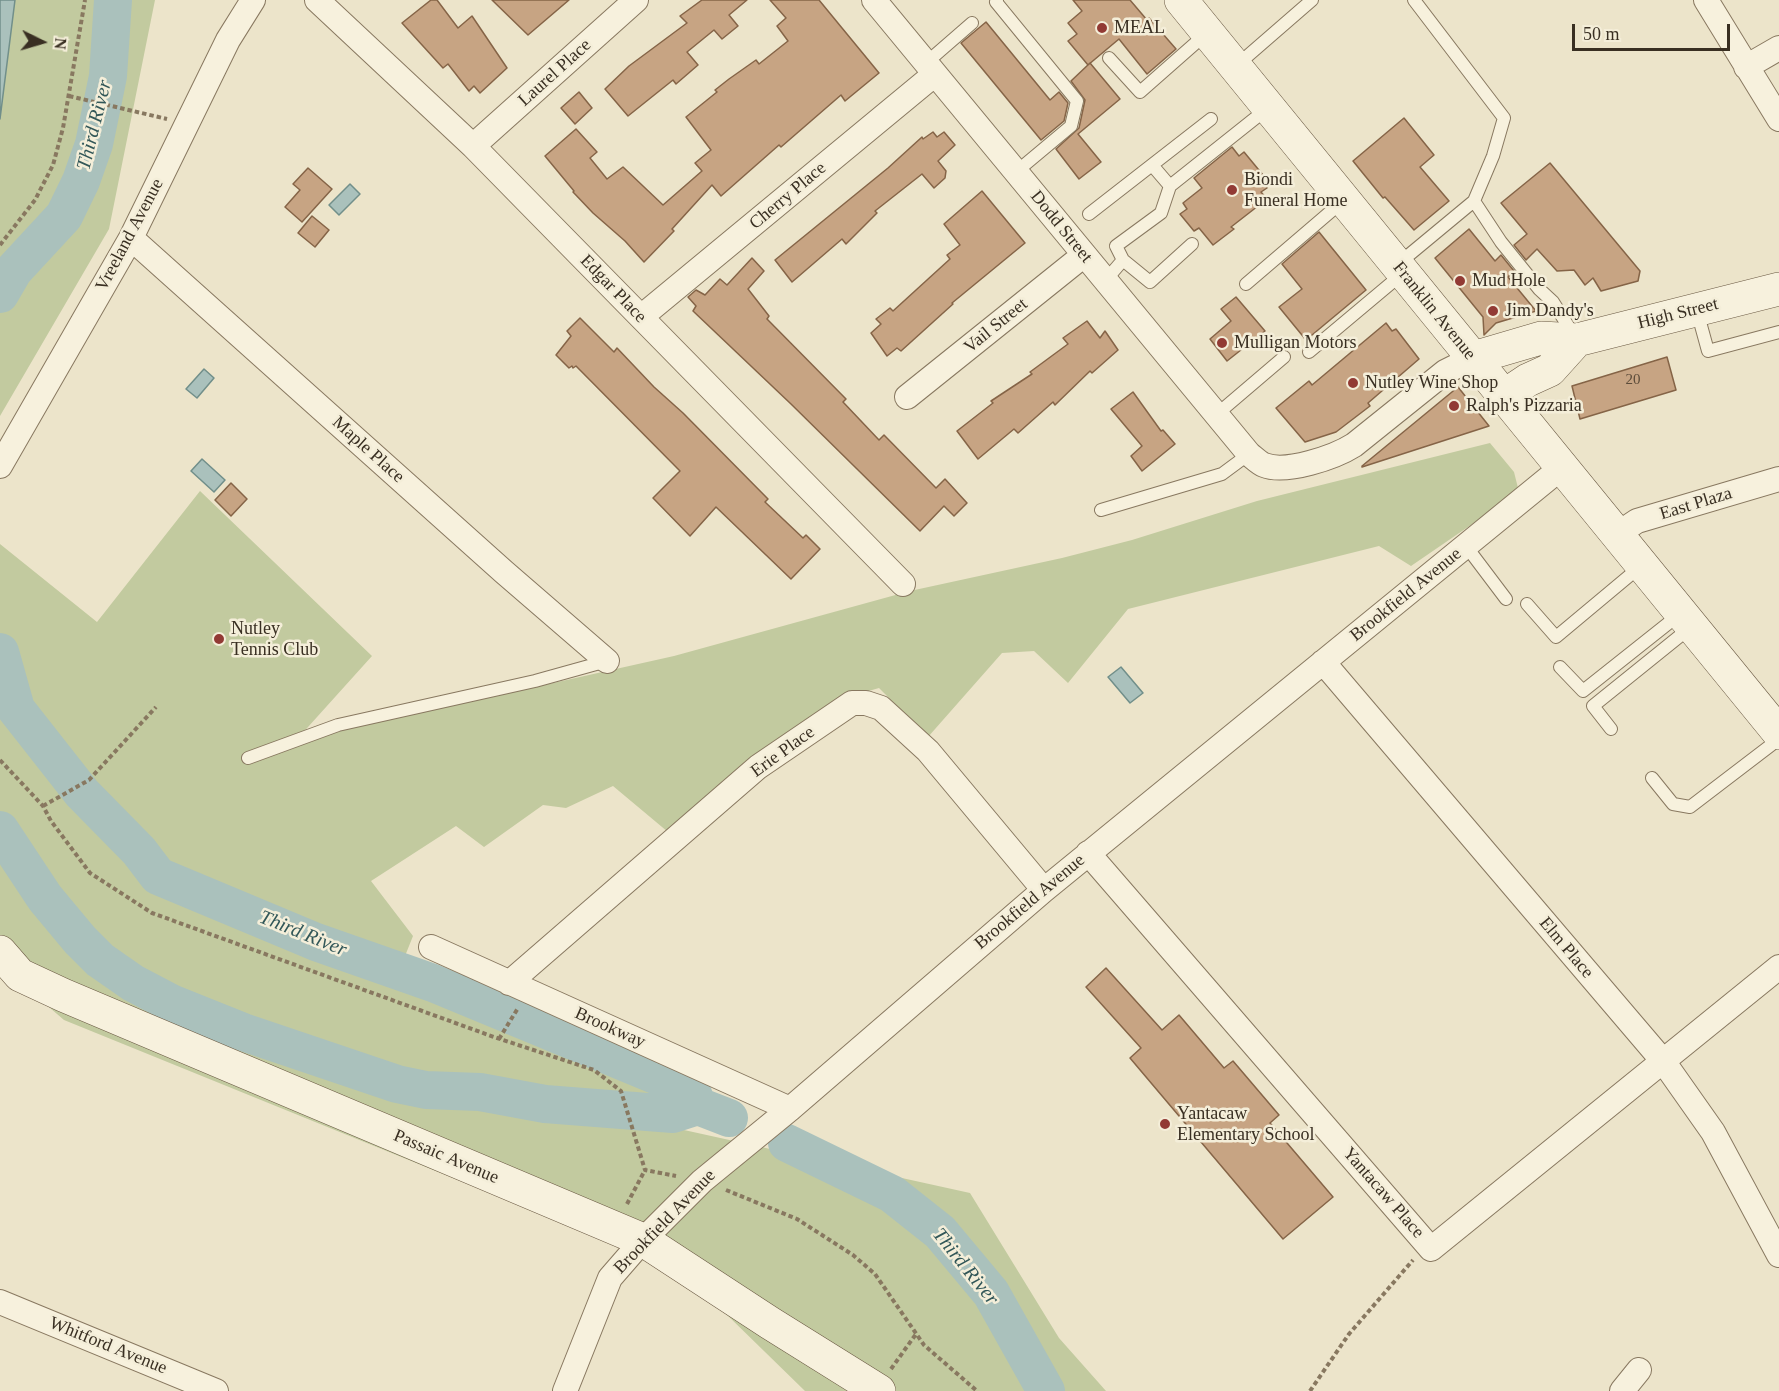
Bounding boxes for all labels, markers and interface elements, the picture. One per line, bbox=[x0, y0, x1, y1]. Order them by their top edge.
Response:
north arrow bbox=[12, 12, 72, 72]
scale bar bbox=[1575, 12, 1732, 50]
place label: MEAL bbox=[1114, 17, 1165, 39]
marker: MEAL bbox=[1095, 21, 1109, 35]
text: 50 m bbox=[1583, 24, 1620, 44]
street label: Laurel Place bbox=[514, 35, 596, 111]
text: N bbox=[51, 37, 69, 50]
water label: Third River bbox=[72, 77, 118, 173]
street label: Cherry Place bbox=[745, 158, 831, 234]
place label: Biondi Funeral Home bbox=[1244, 169, 1347, 212]
street label: Vreeland Avenue bbox=[91, 175, 169, 295]
marker: Biondi Funeral Home bbox=[1225, 183, 1239, 197]
street label: Dodd Street bbox=[1025, 187, 1097, 267]
street label: Edgar Place bbox=[575, 250, 651, 328]
street label: Franklin Avenue bbox=[1388, 258, 1480, 364]
place label: Mud Hole bbox=[1472, 270, 1545, 292]
marker: Mud Hole bbox=[1453, 274, 1467, 288]
street label: Vail Street bbox=[960, 294, 1032, 358]
street label: High Street bbox=[1635, 294, 1721, 334]
place label: Jim Dandy's bbox=[1505, 300, 1594, 322]
marker: Jim Dandy's bbox=[1486, 304, 1500, 318]
place label: Mulligan Motors bbox=[1234, 332, 1357, 354]
marker: Mulligan Motors bbox=[1215, 336, 1229, 350]
house number: 20 bbox=[1626, 371, 1640, 389]
place label: Nutley Wine Shop bbox=[1365, 372, 1498, 394]
marker: Nutley Wine Shop bbox=[1346, 376, 1360, 390]
place label: Ralph's Pizzaria bbox=[1466, 395, 1582, 417]
marker: Ralph's Pizzaria bbox=[1447, 399, 1461, 413]
street label: Maple Place bbox=[328, 412, 408, 488]
street label: East Plaza bbox=[1657, 483, 1735, 525]
street label: Brookfield Avenue bbox=[1346, 543, 1466, 647]
place label: Nutley Tennis Club bbox=[231, 618, 318, 660]
marker: Nutley Tennis Club bbox=[212, 632, 226, 646]
street label: Erie Place bbox=[747, 722, 819, 782]
street label: Brookfield Avenue bbox=[971, 850, 1089, 954]
water label: Third River bbox=[256, 906, 350, 962]
street label: Elm Place bbox=[1534, 913, 1598, 983]
street label: Brookway bbox=[571, 1003, 649, 1053]
place label: Yantacaw Elementary School bbox=[1177, 1103, 1314, 1146]
marker: Yantacaw Elementary School bbox=[1158, 1117, 1172, 1131]
street label: Passaic Avenue bbox=[390, 1125, 502, 1189]
street label: Yantacaw Place bbox=[1338, 1143, 1428, 1243]
street label: Brookfield Avenue bbox=[610, 1165, 720, 1279]
water label: Third River bbox=[927, 1224, 1003, 1310]
street label: Whitford Avenue bbox=[46, 1313, 170, 1379]

